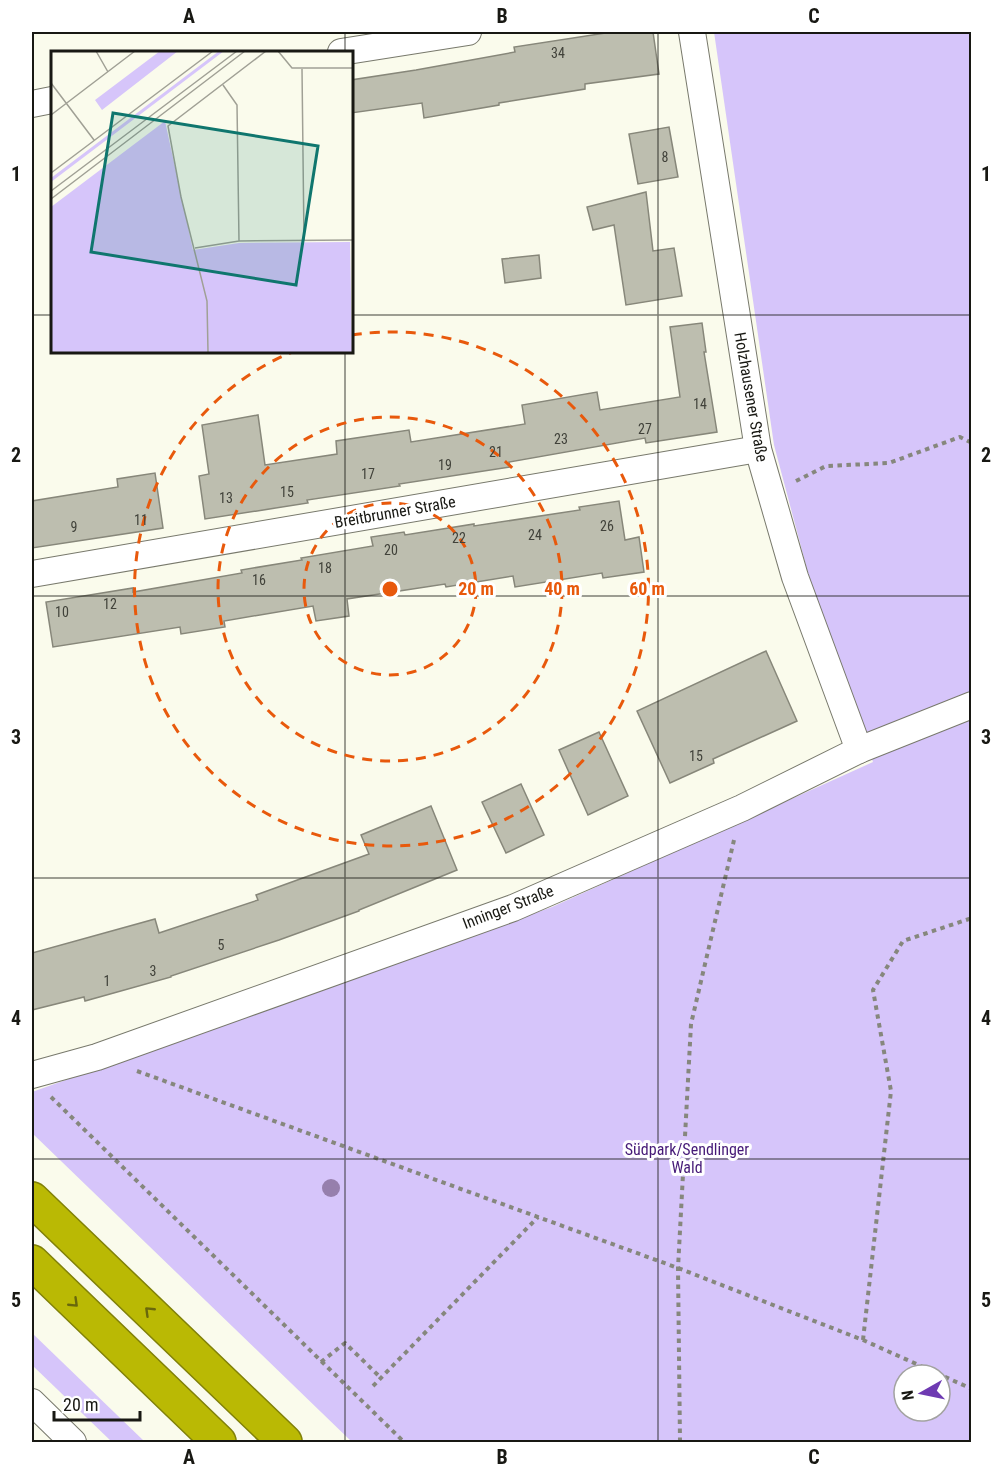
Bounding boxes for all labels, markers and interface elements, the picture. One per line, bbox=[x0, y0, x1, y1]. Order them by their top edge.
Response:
text: A bbox=[183, 4, 195, 28]
text: B bbox=[496, 4, 508, 28]
text: C bbox=[808, 4, 820, 28]
house number: 34 bbox=[551, 45, 565, 61]
inset map bbox=[51, 51, 352, 352]
house number: 8 bbox=[662, 149, 669, 165]
text: 1 bbox=[11, 162, 21, 186]
text: 1 bbox=[981, 162, 991, 186]
street label: Holzhausener Straße bbox=[730, 331, 772, 463]
house number: 14 bbox=[693, 396, 707, 412]
house number: 27 bbox=[638, 421, 652, 437]
house number: 23 bbox=[554, 431, 568, 447]
text: 2 bbox=[11, 443, 21, 467]
text: 2 bbox=[981, 443, 991, 467]
house number: 21 bbox=[489, 444, 503, 460]
house number: 19 bbox=[438, 457, 452, 473]
house number: 17 bbox=[361, 466, 375, 482]
house number: 15 bbox=[280, 484, 294, 500]
house number: 13 bbox=[219, 490, 233, 506]
street label: Breitbrunner Straße bbox=[333, 492, 457, 532]
house number: 11 bbox=[134, 512, 148, 528]
house number: 26 bbox=[600, 518, 614, 534]
house number: 9 bbox=[71, 519, 77, 535]
house number: 24 bbox=[528, 527, 542, 543]
house number: 22 bbox=[452, 530, 466, 546]
house number: 20 bbox=[384, 542, 398, 558]
house number: 18 bbox=[318, 560, 332, 576]
house number: 16 bbox=[252, 572, 266, 588]
text: 20 m bbox=[458, 578, 494, 599]
text: 40 m bbox=[544, 578, 580, 599]
text: 60 m bbox=[629, 578, 665, 599]
centre of rings bbox=[380, 579, 400, 599]
house number: 12 bbox=[103, 596, 117, 612]
house number: 10 bbox=[55, 604, 69, 620]
text: 3 bbox=[11, 725, 21, 749]
text: 3 bbox=[981, 725, 991, 749]
house number: 15 bbox=[689, 748, 703, 764]
street label: Inninger Straße bbox=[460, 881, 556, 933]
house number: 5 bbox=[218, 937, 225, 953]
house number: 3 bbox=[150, 963, 156, 979]
house number: 1 bbox=[104, 973, 110, 989]
text: 4 bbox=[11, 1006, 21, 1030]
text: 4 bbox=[981, 1006, 991, 1030]
park label: Südpark/Sendlinger Wald bbox=[625, 1140, 749, 1177]
text: 5 bbox=[11, 1288, 21, 1312]
text: 5 bbox=[981, 1288, 991, 1312]
one-way arrow bbox=[66, 1295, 77, 1306]
one-way arrow bbox=[146, 1308, 157, 1319]
north arrow bbox=[892, 1363, 952, 1423]
scale bar bbox=[54, 1384, 140, 1422]
text: N bbox=[898, 1389, 918, 1402]
text: 20 m bbox=[63, 1394, 98, 1415]
text: A bbox=[183, 1445, 195, 1469]
text: B bbox=[496, 1445, 508, 1469]
text: C bbox=[808, 1445, 820, 1469]

